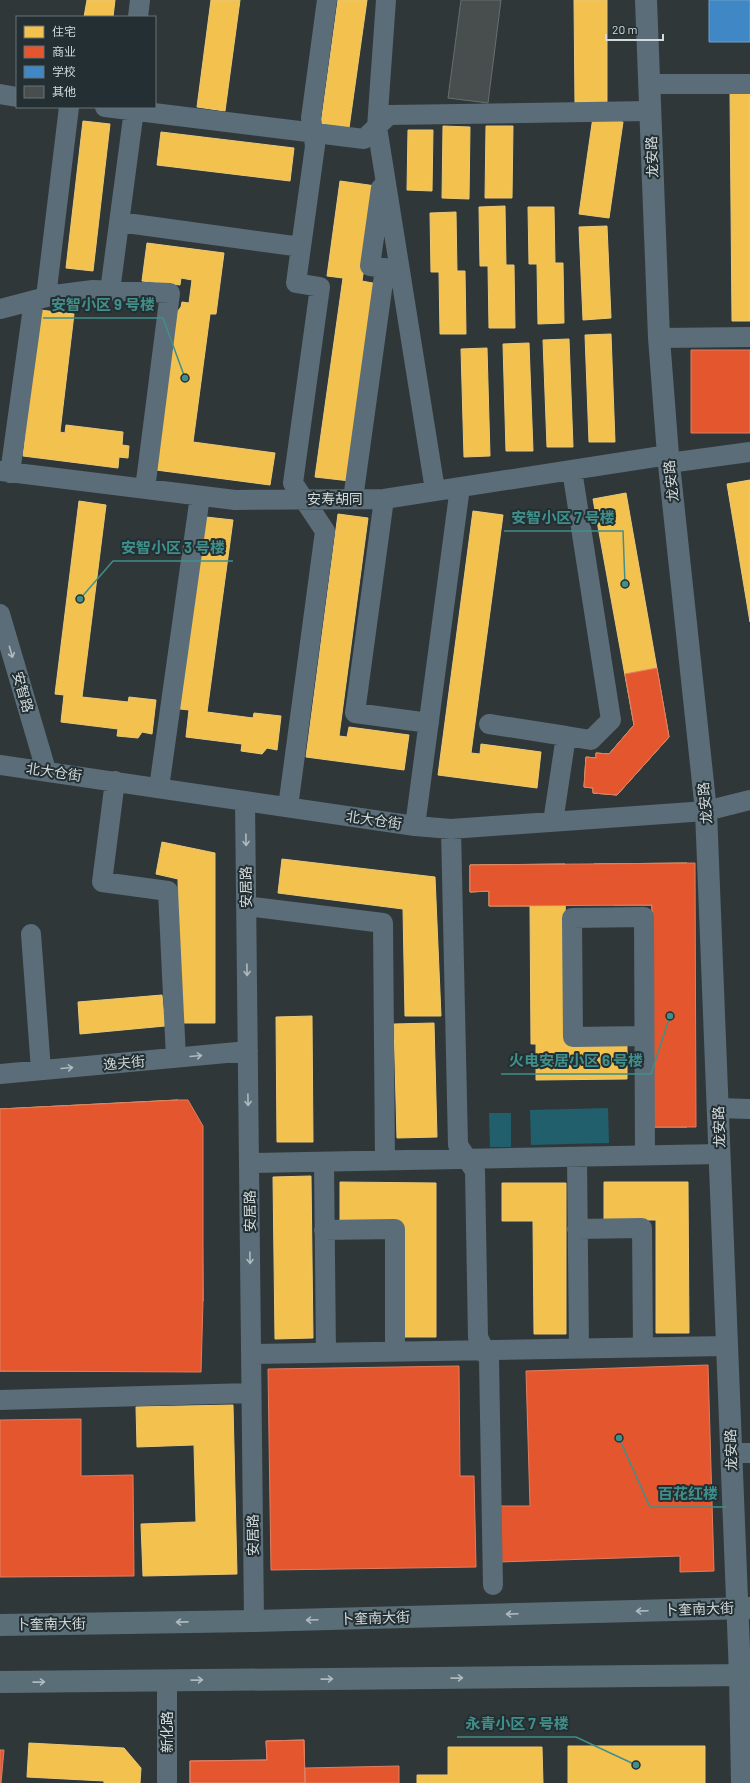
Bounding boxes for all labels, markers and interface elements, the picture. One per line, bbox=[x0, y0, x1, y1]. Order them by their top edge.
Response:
legend bbox=[16, 16, 156, 108]
scale bar bbox=[606, 16, 663, 42]
text: 20 m bbox=[612, 22, 638, 36]
text: 住宅 bbox=[52, 24, 76, 38]
text: 商业 bbox=[52, 44, 76, 58]
text: 学校 bbox=[52, 64, 76, 78]
text: 其他 bbox=[52, 84, 76, 98]
street label: 龙安路 bbox=[642, 136, 661, 178]
callout: 安智小区 9 号楼 bbox=[43, 291, 163, 318]
text: 安智小区 9 号楼 bbox=[51, 295, 155, 313]
street label: 龙安路 bbox=[660, 459, 681, 503]
street label: 安寿胡同 bbox=[307, 490, 363, 507]
callout: 安智小区 7 号楼 bbox=[504, 504, 623, 531]
text: 安智小区 7 号楼 bbox=[511, 508, 615, 526]
callout: 安智小区 3 号楼 bbox=[113, 534, 233, 561]
text: 安智小区 3 号楼 bbox=[121, 538, 225, 556]
one-way arrow bbox=[8, 645, 15, 658]
street label: 安智路 bbox=[10, 669, 37, 714]
street label: 北大仓街 bbox=[25, 759, 83, 784]
street label: 龙安路 bbox=[694, 781, 715, 825]
street label: 北大仓街 bbox=[345, 807, 403, 832]
one-way arrow bbox=[242, 833, 250, 846]
street label: 安居路 bbox=[237, 866, 254, 908]
one-way arrow bbox=[243, 963, 251, 976]
callout: 火电安居小区 6 号楼 bbox=[501, 1047, 651, 1074]
text: 火电安居小区 6 号楼 bbox=[509, 1051, 643, 1069]
street label: 逸夫街 bbox=[102, 1052, 146, 1073]
one-way arrow bbox=[189, 1052, 202, 1060]
one-way arrow bbox=[60, 1064, 73, 1071]
one-way arrow bbox=[245, 1093, 252, 1106]
street label: 龙安路 bbox=[709, 1106, 728, 1148]
street label: 安居路 bbox=[241, 1190, 258, 1232]
one-way arrow bbox=[246, 1251, 254, 1264]
street label: 龙安路 bbox=[721, 1429, 740, 1471]
callout: 百花红楼 bbox=[650, 1480, 726, 1507]
text: 百花红楼 bbox=[658, 1484, 718, 1502]
street label: 安居路 bbox=[244, 1514, 261, 1556]
street label: 卜奎南大街 bbox=[664, 1599, 734, 1618]
one-way arrow bbox=[636, 1607, 649, 1614]
street label: 卜奎南大街 bbox=[340, 1608, 410, 1627]
one-way arrow bbox=[506, 1610, 519, 1618]
street label: 卜奎南大街 bbox=[16, 1614, 86, 1633]
one-way arrow bbox=[306, 1616, 319, 1624]
one-way arrow bbox=[176, 1619, 189, 1626]
one-way arrow bbox=[450, 1674, 463, 1682]
one-way arrow bbox=[320, 1675, 333, 1683]
one-way arrow bbox=[190, 1676, 203, 1684]
one-way arrow bbox=[32, 1678, 45, 1686]
callout: 永青小区 7 号楼 bbox=[457, 1710, 576, 1737]
street label: 新化路 bbox=[158, 1711, 175, 1753]
text: 永青小区 7 号楼 bbox=[465, 1714, 569, 1732]

